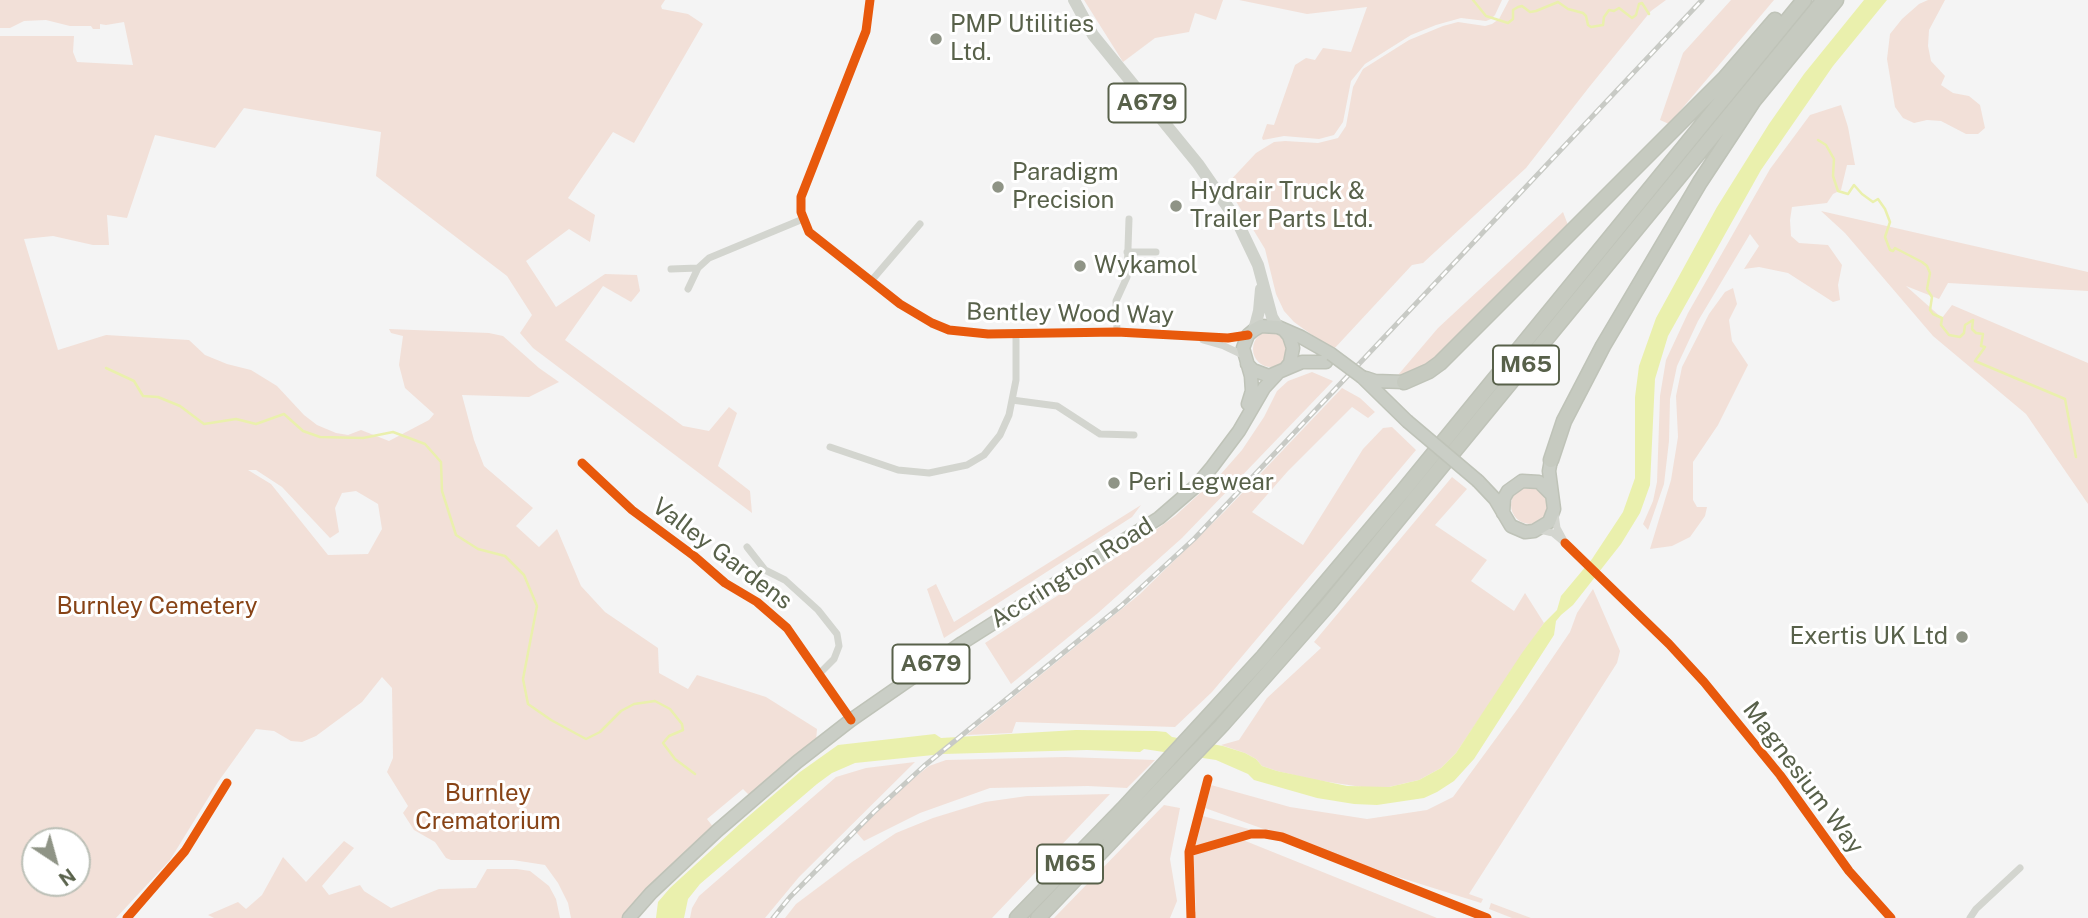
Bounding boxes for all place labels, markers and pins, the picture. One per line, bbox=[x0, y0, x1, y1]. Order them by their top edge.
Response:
place label: PMP Utilities Ltd. bbox=[950, 11, 1094, 67]
marker: PMP Utilities Ltd. bbox=[928, 31, 944, 47]
place label: Paradigm Precision bbox=[1012, 159, 1119, 215]
place label: Hydrair Truck & Trailer Parts Ltd. bbox=[1190, 178, 1373, 234]
marker: Paradigm Precision bbox=[990, 179, 1006, 195]
marker: Hydrair Truck & Trailer Parts Ltd. bbox=[1168, 198, 1184, 214]
place label: Wykamol bbox=[1094, 252, 1198, 280]
marker: Wykamol bbox=[1072, 258, 1088, 274]
place label: Peri Legwear bbox=[1128, 469, 1274, 497]
marker: Peri Legwear bbox=[1106, 475, 1122, 491]
place label: Exertis UK Ltd bbox=[1789, 623, 1948, 651]
marker: Exertis UK Ltd bbox=[1954, 629, 1970, 645]

